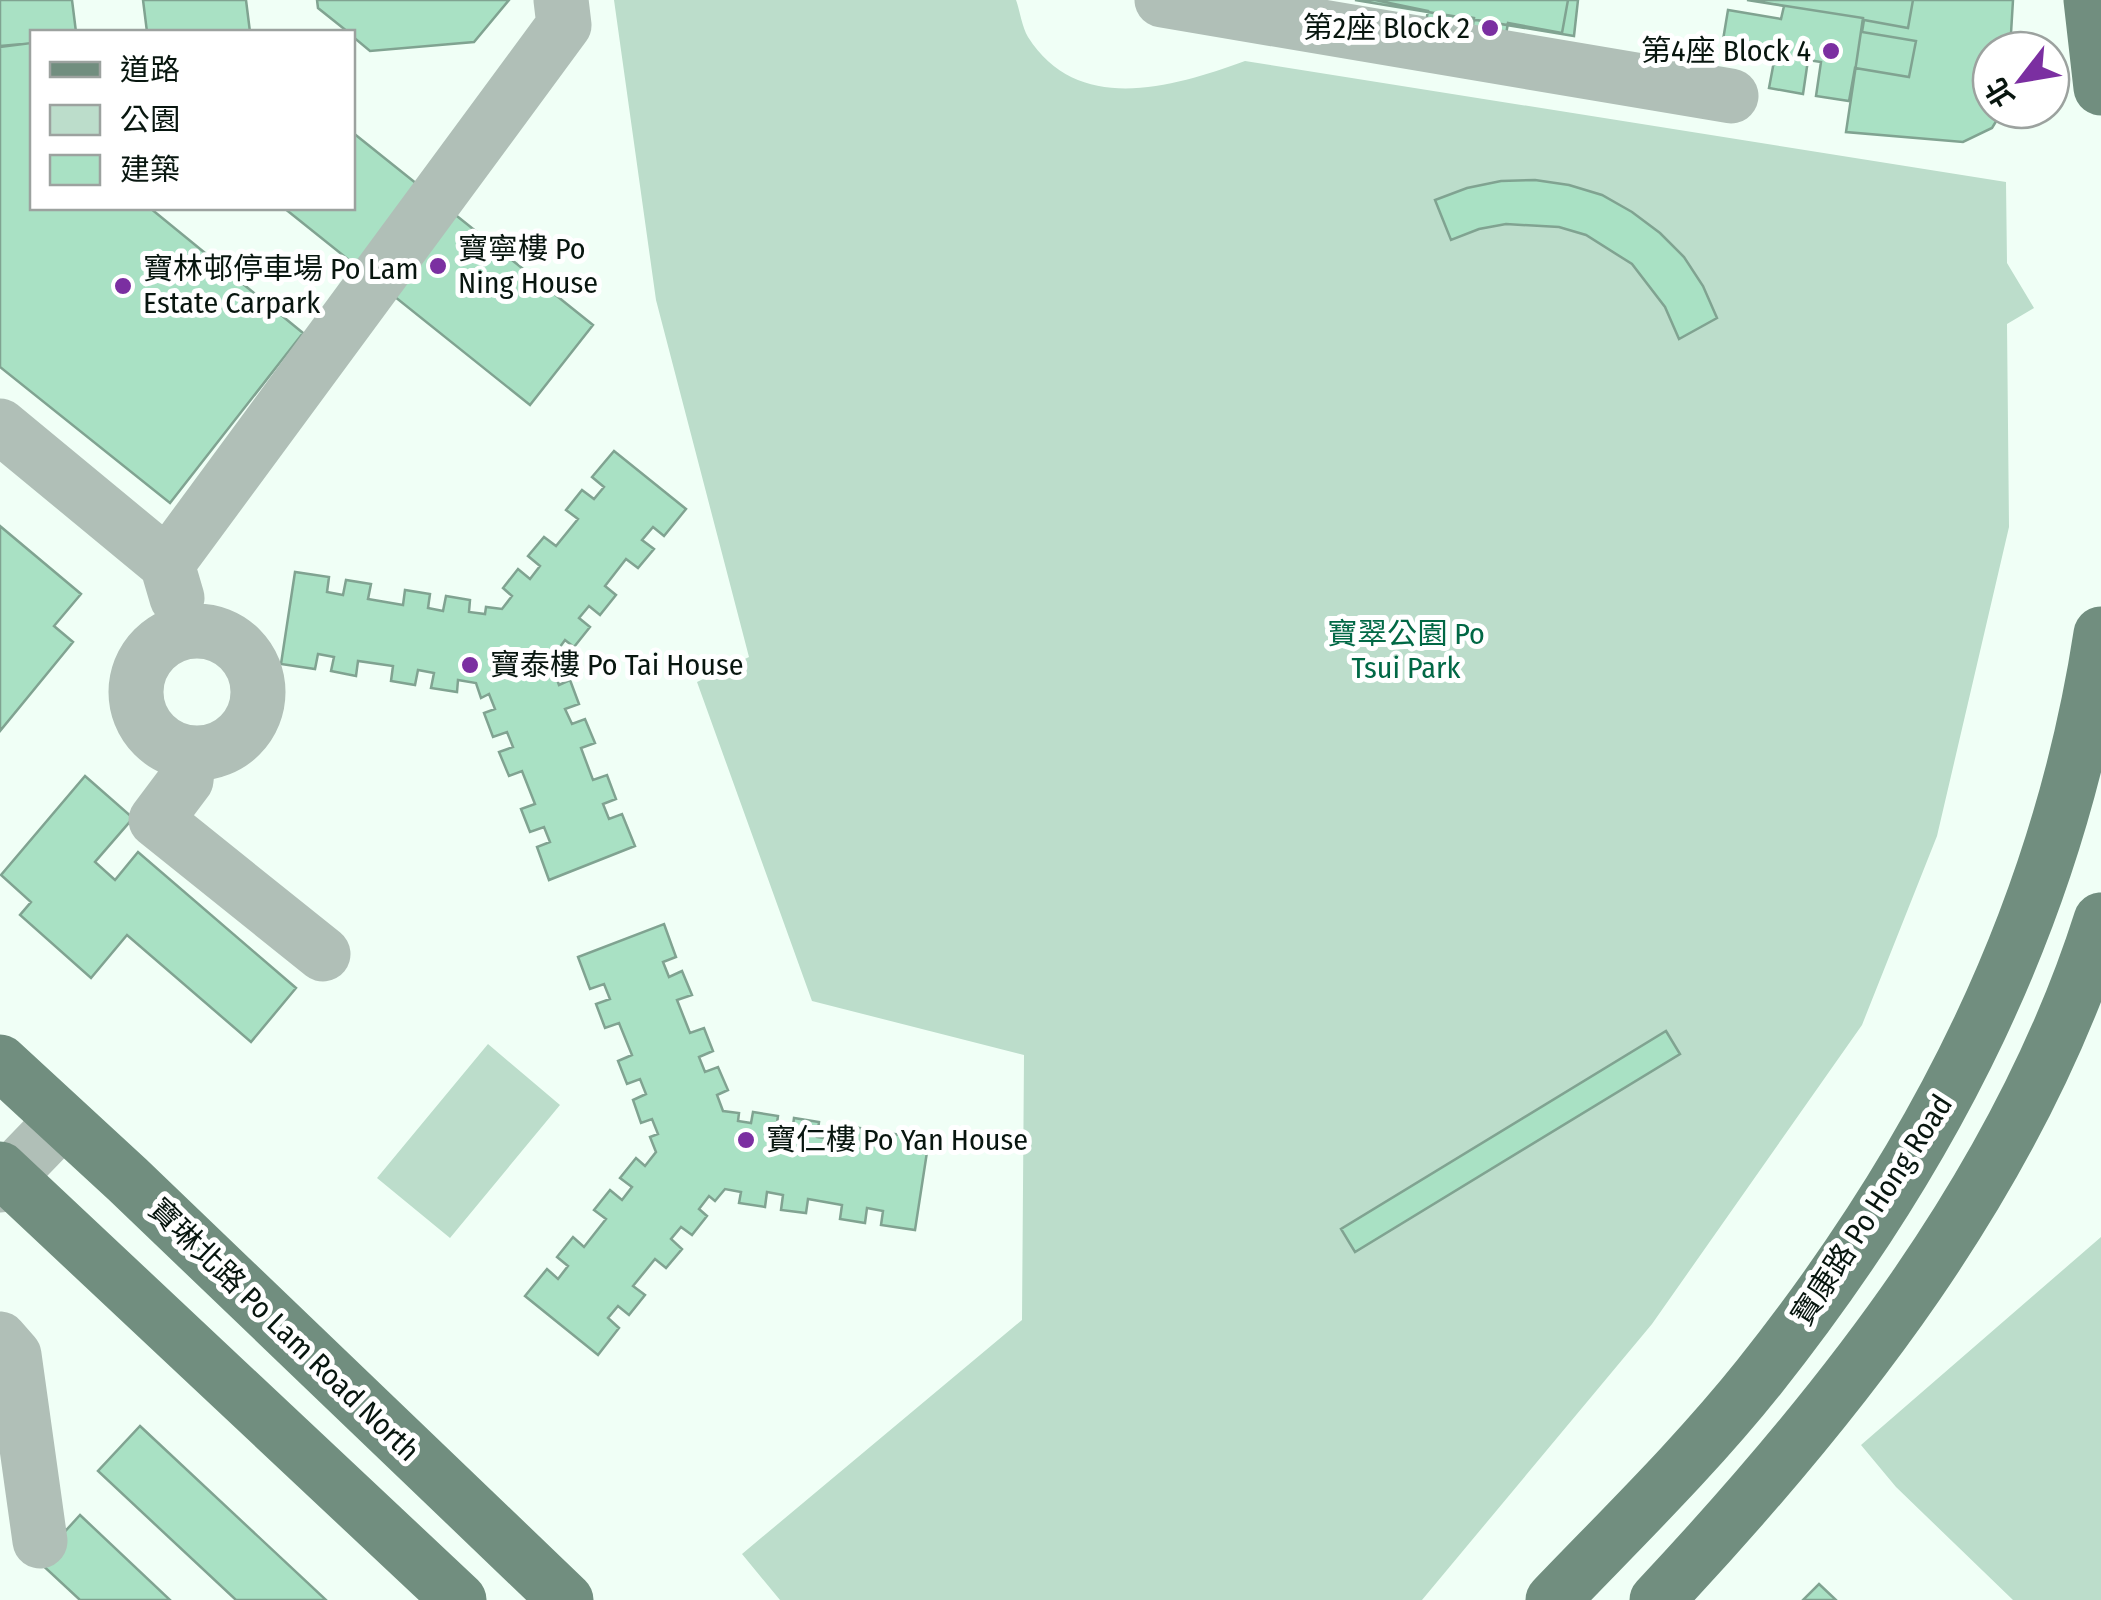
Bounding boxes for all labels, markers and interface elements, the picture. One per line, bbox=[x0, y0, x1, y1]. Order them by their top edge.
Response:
place label: 第2座 Block 2 bbox=[1303, 10, 1470, 46]
marker: 第2座 Block 2 bbox=[1479, 17, 1501, 39]
legend bbox=[30, 30, 355, 210]
north arrow bbox=[1971, 30, 2071, 130]
place label: 第4座 Block 4 bbox=[1641, 33, 1811, 69]
marker: 第4座 Block 4 bbox=[1820, 40, 1842, 62]
text: 道路 bbox=[120, 52, 180, 88]
text: 北 bbox=[1979, 72, 2021, 113]
text: 公園 bbox=[120, 102, 180, 138]
text: 建築 bbox=[120, 152, 180, 188]
place label: 寶寧樓 Po Ning House bbox=[458, 231, 598, 301]
place label: 寶林邨停車場 Po Lam Estate Carpark bbox=[143, 251, 419, 321]
marker: 寶寧樓 Po Ning House bbox=[427, 255, 449, 277]
marker: 寶林邨停車場 Po Lam Estate Carpark bbox=[112, 275, 134, 297]
park label: 寶翠公園 Po Tsui Park bbox=[1327, 616, 1485, 686]
place label: 寶泰樓 Po Tai House bbox=[490, 647, 744, 683]
marker: 寶泰樓 Po Tai House bbox=[459, 654, 481, 676]
street label: 寶康路 Po Hong Road bbox=[1784, 1088, 1960, 1332]
place label: 寶仁樓 Po Yan House bbox=[766, 1122, 1028, 1158]
marker: 寶仁樓 Po Yan House bbox=[735, 1129, 757, 1151]
street label: 寶琳北路 Po Lam Road North bbox=[141, 1191, 427, 1469]

